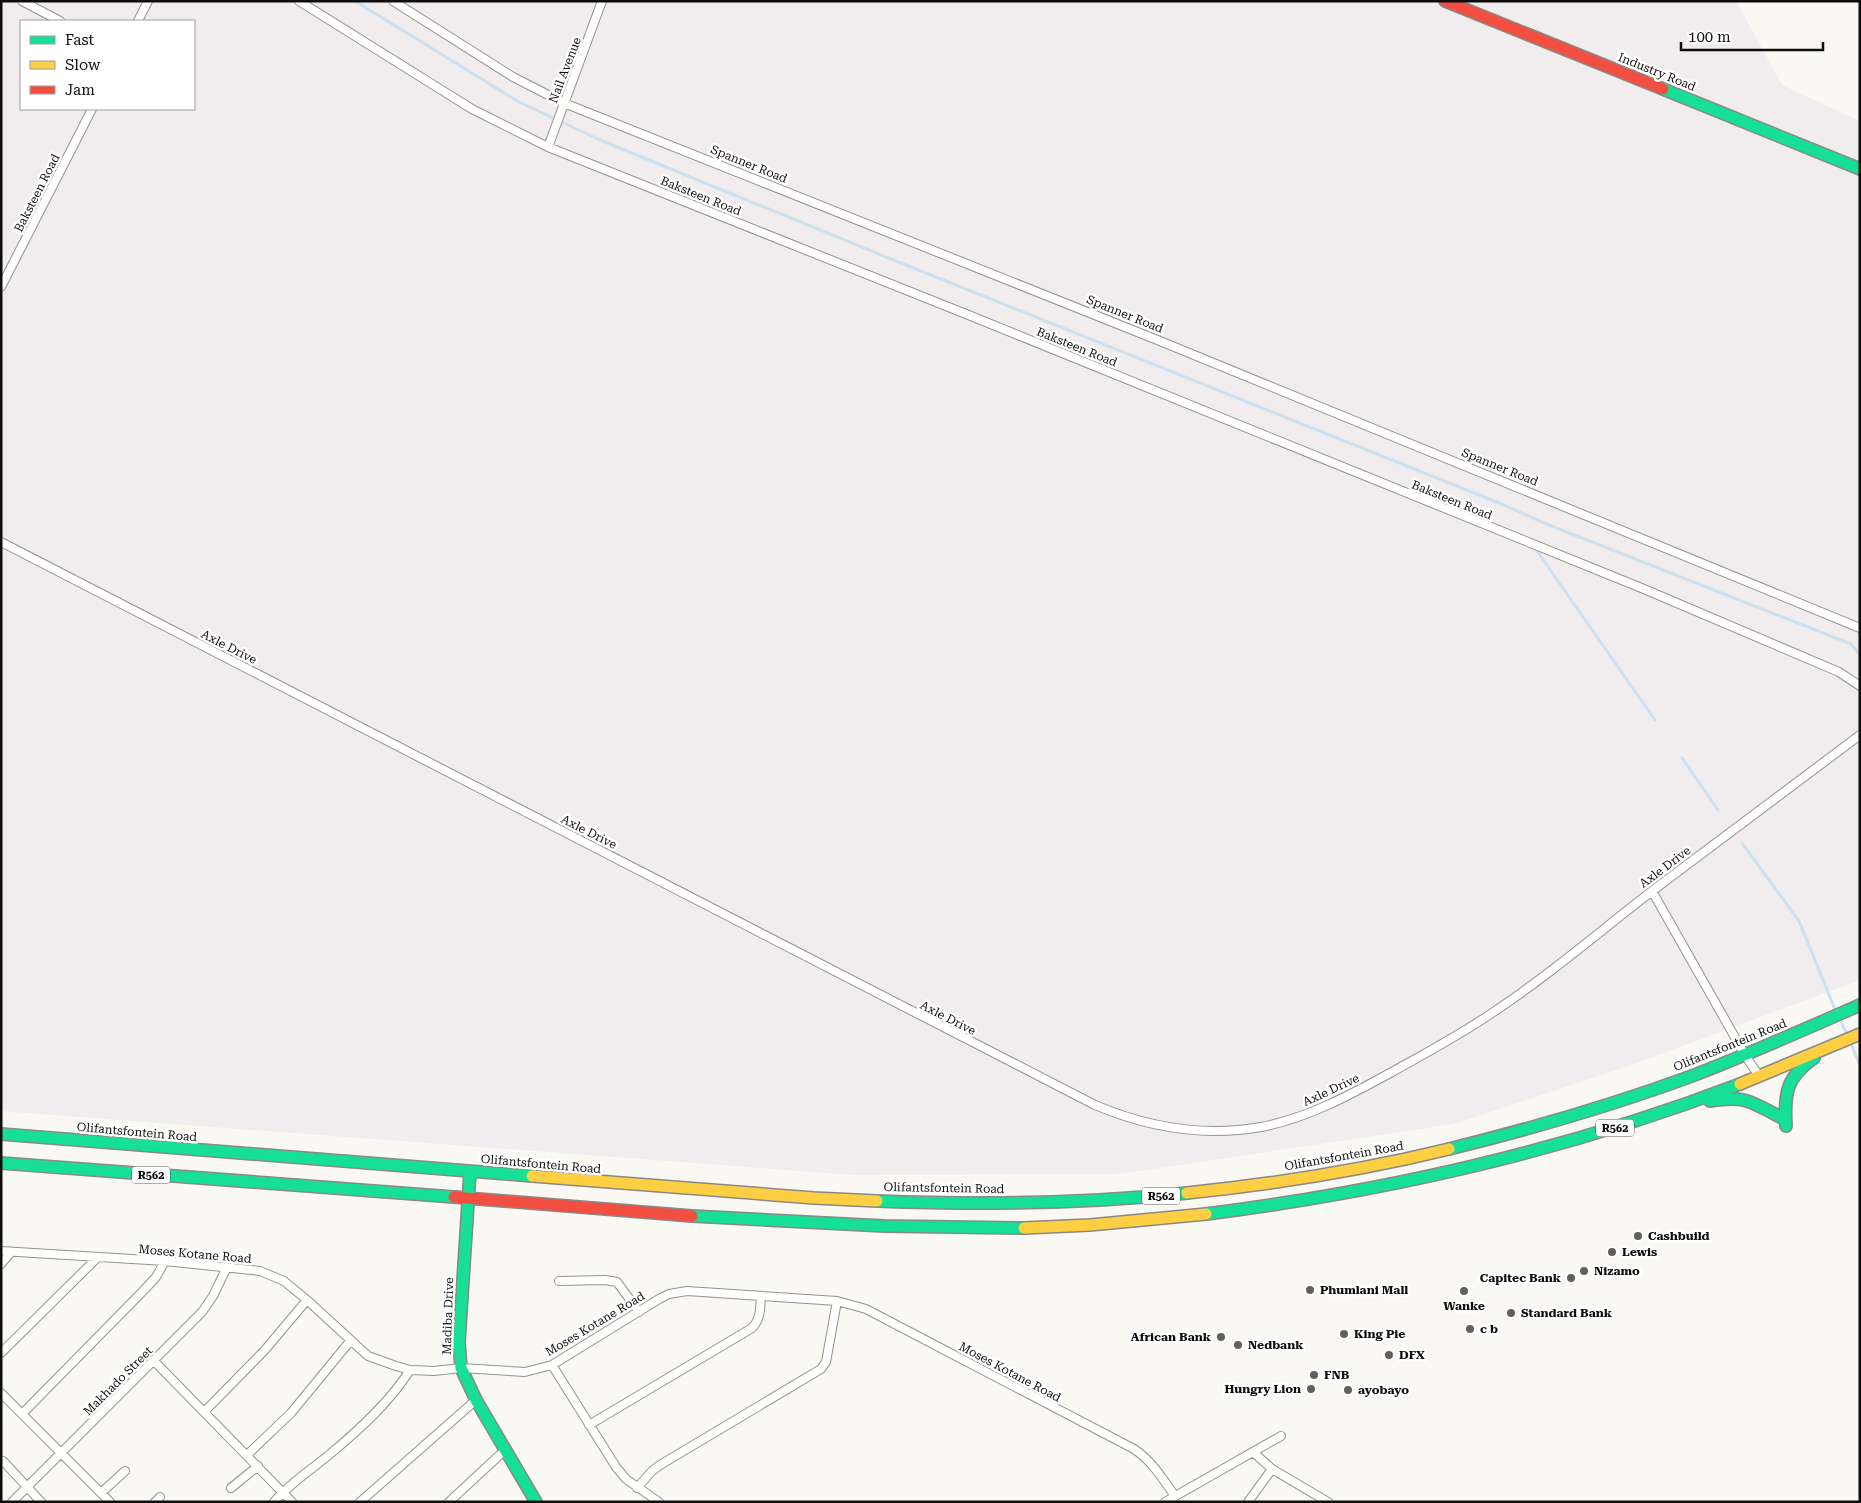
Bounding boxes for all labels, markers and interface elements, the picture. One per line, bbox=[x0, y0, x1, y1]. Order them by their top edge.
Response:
legend bbox=[20, 20, 195, 110]
scale bar bbox=[1681, 20, 1824, 52]
text: 100 m bbox=[1688, 28, 1731, 46]
text: Fast bbox=[65, 31, 95, 49]
street label: Nail Avenue bbox=[546, 35, 584, 105]
street label: Industry Road bbox=[1616, 50, 1698, 94]
text: Slow bbox=[65, 56, 101, 74]
text: Jam bbox=[65, 81, 95, 99]
street label: Spanner Road bbox=[709, 142, 790, 186]
street label: Baksteen Road bbox=[11, 151, 63, 234]
street label: Baksteen Road bbox=[659, 173, 744, 219]
street label: Spanner Road bbox=[1085, 292, 1166, 336]
street label: Baksteen Road bbox=[1035, 324, 1120, 370]
street label: Spanner Road bbox=[1460, 445, 1541, 489]
street label: Baksteen Road bbox=[1410, 477, 1495, 523]
street label: Axle Drive bbox=[199, 627, 259, 667]
street label: Axle Drive bbox=[559, 812, 619, 852]
street label: Axle Drive bbox=[1637, 843, 1694, 891]
street label: Axle Drive bbox=[918, 998, 978, 1038]
street label: Olifantsfontein Road bbox=[1671, 1016, 1789, 1074]
street label: Axle Drive bbox=[1301, 1071, 1362, 1109]
street label: Olifantsfontein Road bbox=[76, 1120, 198, 1144]
road number: R562 bbox=[1596, 1120, 1634, 1136]
street label: Olifantsfontein Road bbox=[1283, 1139, 1405, 1173]
street label: Olifantsfontein Road bbox=[480, 1152, 602, 1176]
road number: R562 bbox=[132, 1166, 170, 1184]
street label: Olifantsfontein Road bbox=[884, 1180, 1005, 1196]
road number: R562 bbox=[1142, 1188, 1180, 1204]
place label: Cashbuild bbox=[1648, 1229, 1710, 1243]
marker: Cashbuild bbox=[1632, 1230, 1644, 1242]
street label: Moses Kotane Road bbox=[138, 1242, 252, 1266]
place label: Lewis bbox=[1622, 1245, 1657, 1259]
marker: Lewis bbox=[1606, 1246, 1618, 1258]
place label: Nizamo bbox=[1594, 1264, 1640, 1278]
marker: Nizamo bbox=[1578, 1265, 1590, 1277]
place label: Capitec Bank bbox=[1480, 1271, 1562, 1285]
marker: Capitec Bank bbox=[1565, 1272, 1577, 1284]
street label: Madiba Drive bbox=[440, 1277, 456, 1355]
place label: Phumlani Mall bbox=[1320, 1283, 1408, 1297]
marker: Phumlani Mall bbox=[1304, 1284, 1316, 1296]
marker: Wanke bbox=[1458, 1285, 1470, 1297]
street label: Moses Kotane Road bbox=[543, 1289, 647, 1359]
place label: Wanke bbox=[1443, 1299, 1485, 1313]
place label: Standard Bank bbox=[1521, 1306, 1613, 1320]
marker: Standard Bank bbox=[1505, 1307, 1517, 1319]
place label: c b bbox=[1480, 1322, 1498, 1336]
marker: c b bbox=[1464, 1323, 1476, 1335]
place label: King Pie bbox=[1354, 1327, 1405, 1341]
marker: King Pie bbox=[1338, 1328, 1350, 1340]
place label: African Bank bbox=[1131, 1330, 1212, 1344]
marker: African Bank bbox=[1215, 1331, 1227, 1343]
place label: Nedbank bbox=[1248, 1338, 1304, 1352]
street label: Moses Kotane Road bbox=[957, 1339, 1064, 1405]
marker: Nedbank bbox=[1232, 1339, 1244, 1351]
street label: Makhado Street bbox=[81, 1343, 156, 1418]
place label: DFX bbox=[1399, 1348, 1425, 1362]
marker: DFX bbox=[1383, 1349, 1395, 1361]
place label: FNB bbox=[1324, 1368, 1350, 1382]
marker: FNB bbox=[1308, 1369, 1320, 1381]
place label: Hungry Lion bbox=[1225, 1382, 1301, 1396]
marker: Hungry Lion bbox=[1305, 1383, 1317, 1395]
place label: ayobayo bbox=[1358, 1383, 1409, 1397]
marker: ayobayo bbox=[1342, 1384, 1354, 1396]

